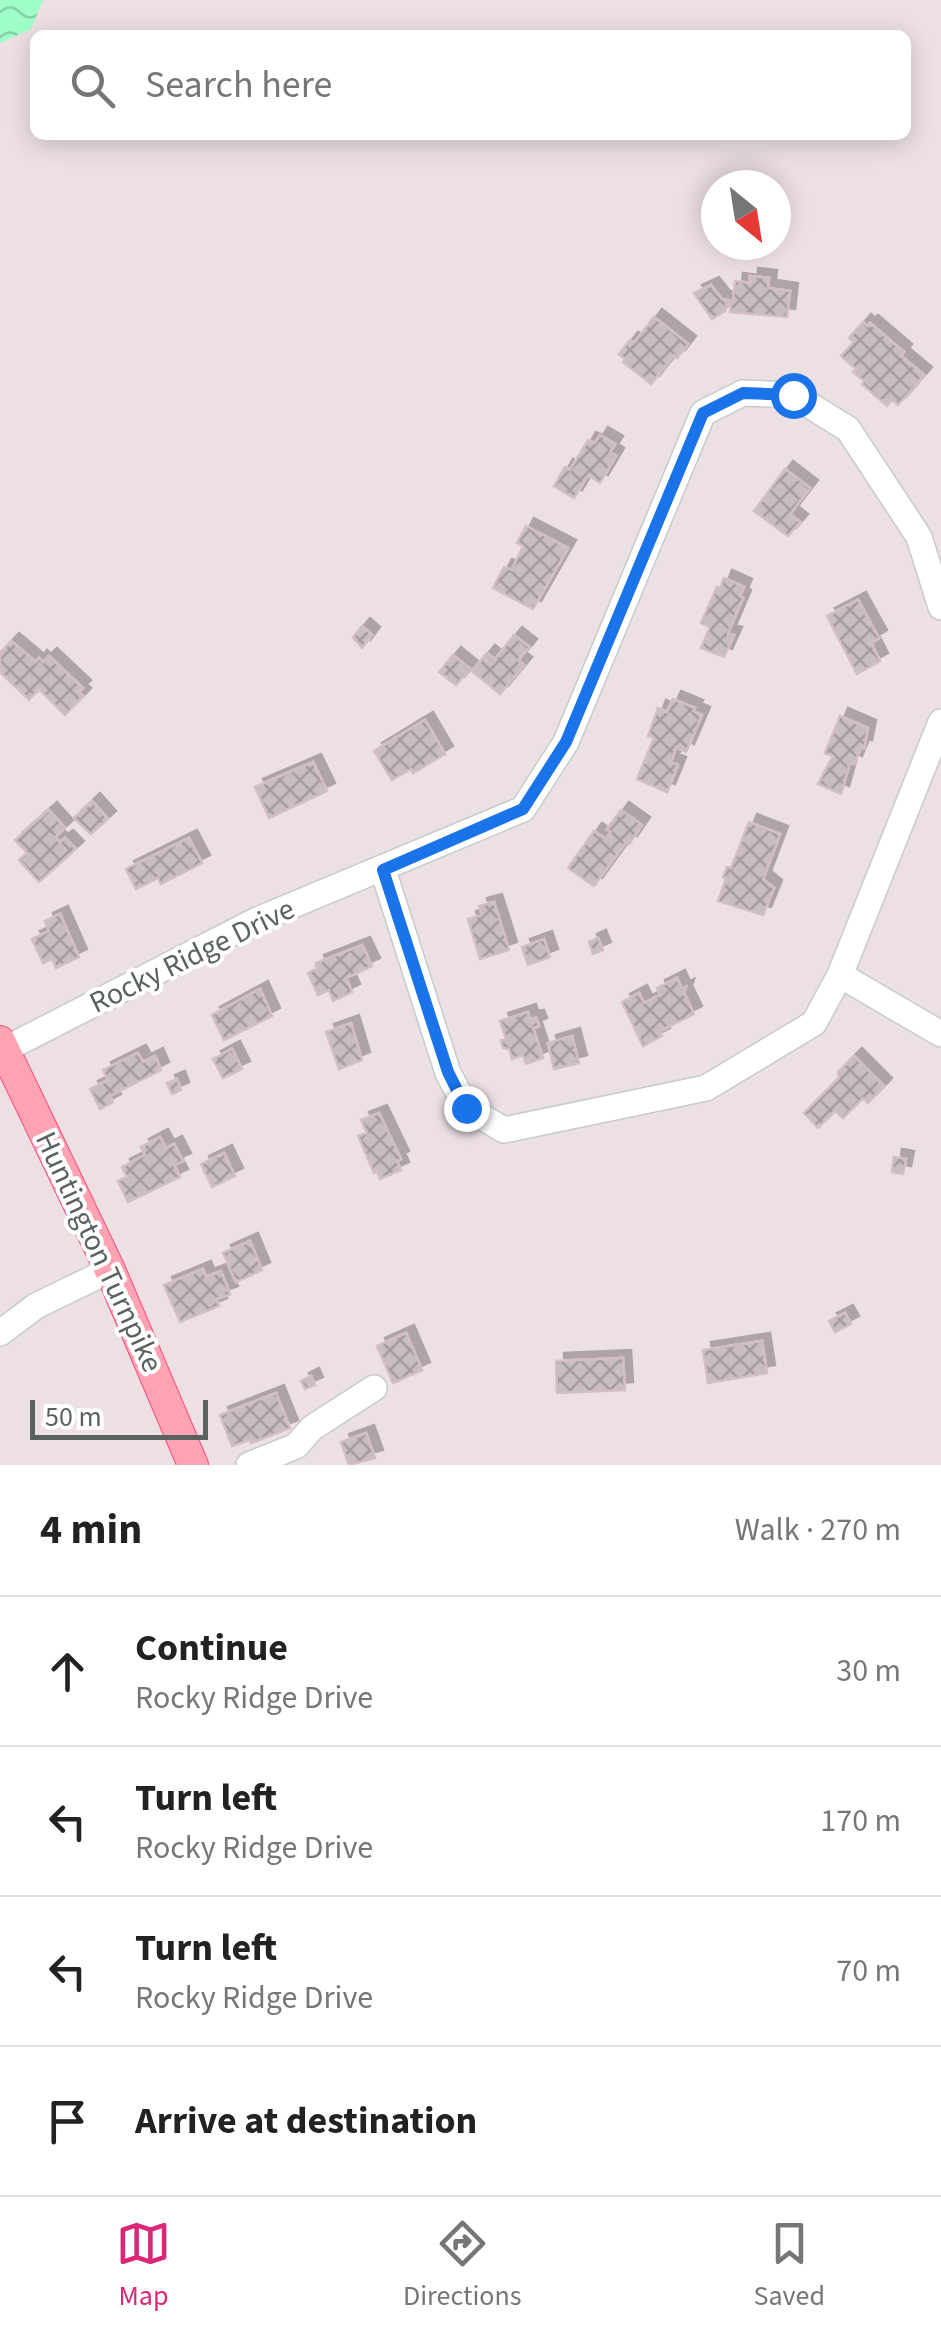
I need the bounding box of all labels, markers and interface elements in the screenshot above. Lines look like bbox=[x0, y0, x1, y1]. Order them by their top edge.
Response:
search box bbox=[30, 30, 911, 140]
icon: search bbox=[65, 58, 120, 113]
text: Search here bbox=[145, 58, 332, 112]
north arrow bbox=[701, 170, 791, 260]
route start bbox=[771, 373, 817, 419]
street label: Rocky Ridge Drive bbox=[82, 888, 302, 1024]
route end bbox=[444, 1086, 490, 1132]
street label: Huntington Turnpike bbox=[24, 1125, 174, 1379]
scale bar bbox=[30, 1395, 208, 1440]
text: 50 m bbox=[45, 1397, 102, 1437]
text: 4 min bbox=[40, 1500, 142, 1560]
text: Walk · 270 m bbox=[735, 1507, 901, 1553]
text: Continue bbox=[135, 1621, 288, 1675]
icon: ahead bbox=[40, 1644, 95, 1699]
text: 30 m bbox=[836, 1648, 901, 1694]
text: Rocky Ridge Drive bbox=[135, 1675, 373, 1721]
text: Turn left bbox=[135, 1771, 277, 1825]
icon: left bbox=[40, 1794, 95, 1849]
text: 170 m bbox=[820, 1798, 901, 1844]
text: Rocky Ridge Drive bbox=[135, 1825, 373, 1871]
text: Turn left bbox=[135, 1921, 277, 1975]
icon: left bbox=[40, 1944, 95, 1999]
text: 70 m bbox=[836, 1948, 901, 1994]
text: Rocky Ridge Drive bbox=[135, 1975, 373, 2021]
icon: arrive bbox=[40, 2094, 95, 2149]
text: Arrive at destination bbox=[135, 2094, 477, 2148]
tab: Map bbox=[116, 2216, 171, 2316]
tab: Directions bbox=[403, 2216, 522, 2316]
tab: Saved bbox=[754, 2216, 825, 2316]

